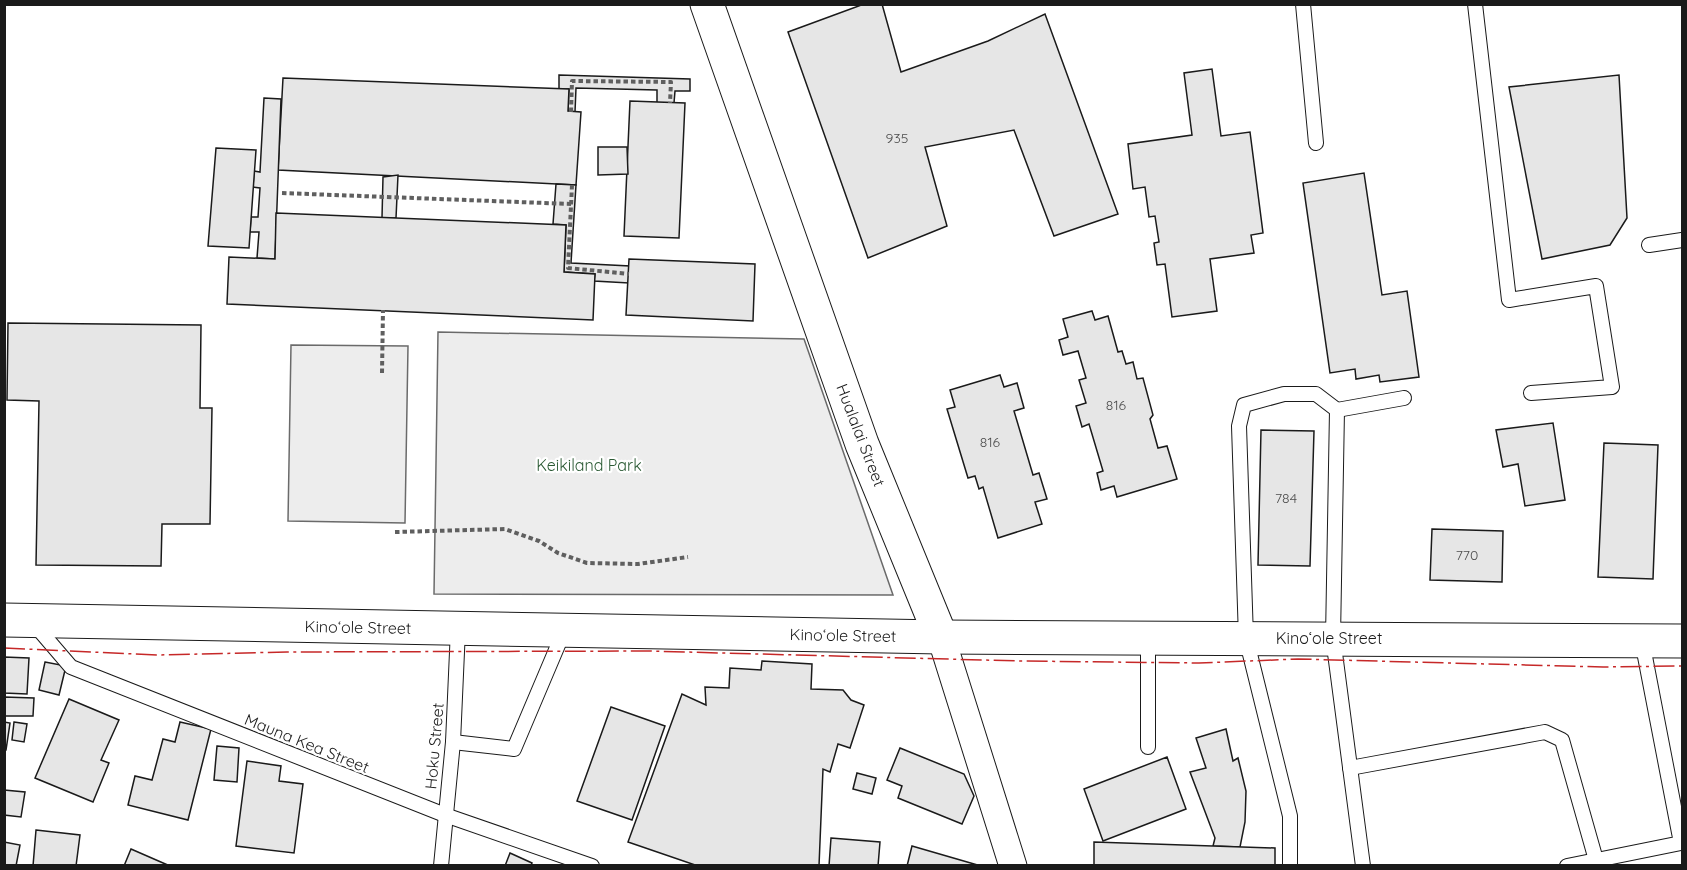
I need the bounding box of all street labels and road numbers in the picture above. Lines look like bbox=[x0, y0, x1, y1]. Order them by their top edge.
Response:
street label: Hualalai Street bbox=[832, 381, 890, 489]
street label: Kinoʻole Street bbox=[305, 616, 411, 638]
street label: Kinoʻole Street bbox=[790, 624, 896, 646]
street label: Kinoʻole Street bbox=[1276, 628, 1382, 648]
street label: Hoku Street bbox=[420, 702, 448, 790]
street label: Mauna Kea Street bbox=[242, 709, 372, 777]

